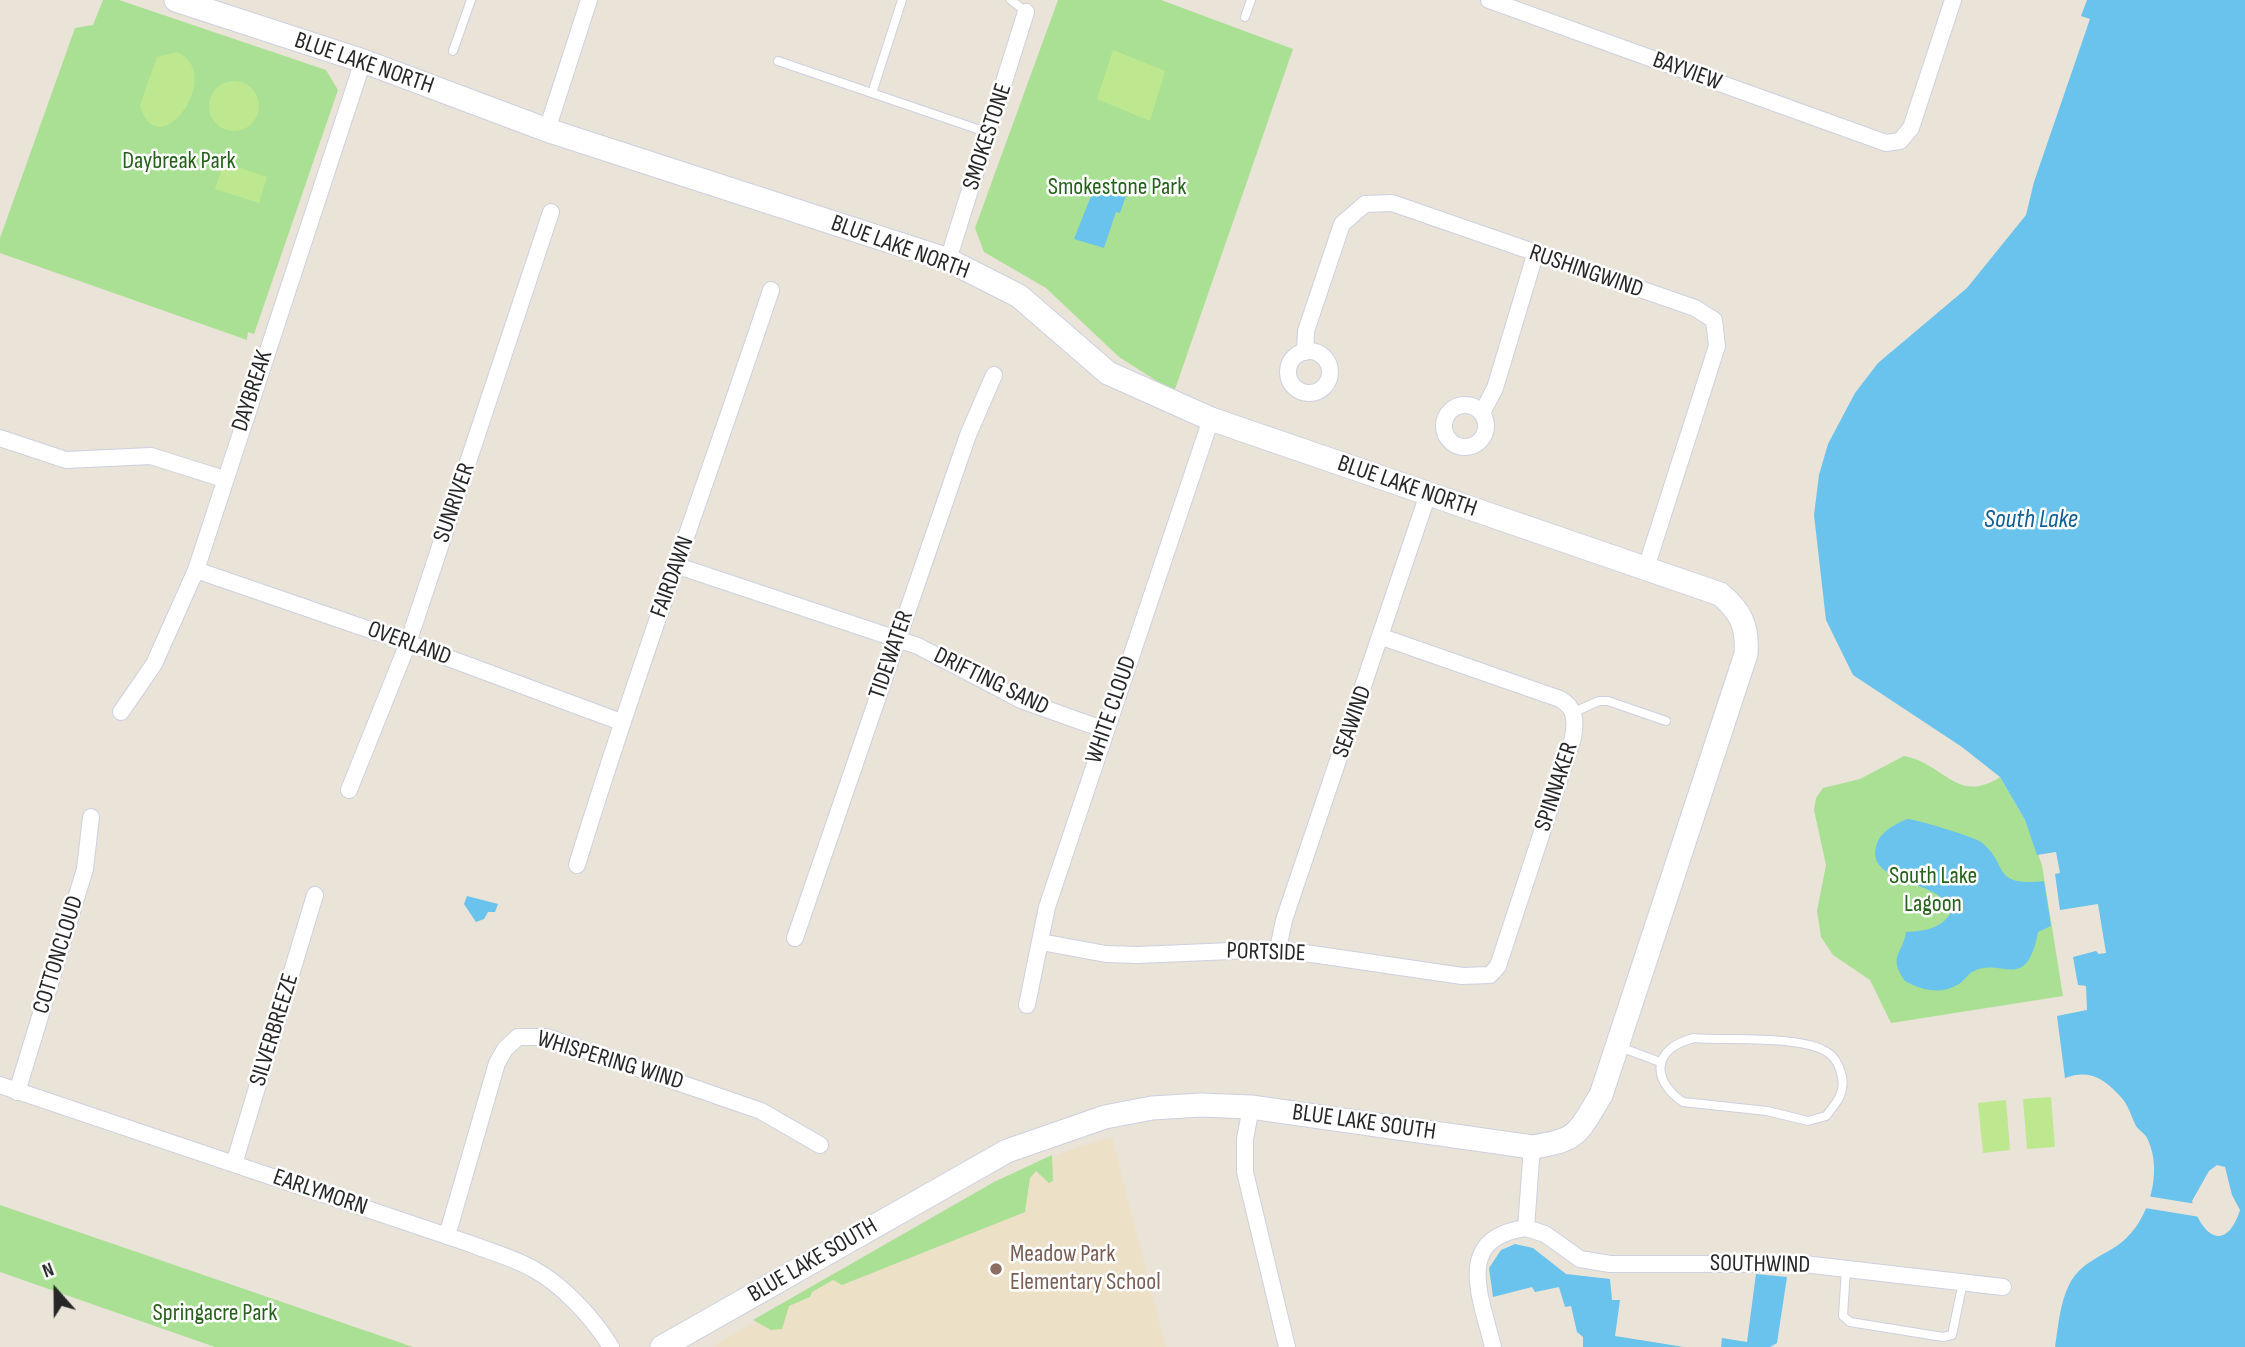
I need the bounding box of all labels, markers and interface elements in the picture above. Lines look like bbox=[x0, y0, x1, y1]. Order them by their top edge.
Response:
street label: BLUE LAKE NORTH bbox=[291, 27, 437, 101]
street label: BAYVIEW bbox=[1649, 46, 1725, 98]
street label: SMOKESTONE bbox=[957, 80, 1019, 194]
park label: Daybreak Park bbox=[122, 148, 236, 176]
park label: Smokestone Park bbox=[1048, 174, 1186, 202]
street label: BLUE LAKE NORTH bbox=[827, 210, 973, 286]
street label: RUSHINGWIND bbox=[1525, 239, 1647, 305]
street label: DAYBREAK bbox=[226, 347, 280, 435]
street label: BLUE LAKE NORTH bbox=[1334, 450, 1480, 524]
street label: SUNRIVER bbox=[428, 459, 482, 547]
water label: South Lake bbox=[1984, 504, 2078, 536]
street label: FAIRDAWN bbox=[645, 532, 701, 622]
street label: TIDEWATER bbox=[864, 607, 920, 703]
street label: OVERLAND bbox=[363, 616, 455, 672]
street label: DRIFTING SAND bbox=[929, 642, 1053, 722]
street label: WHITE CLOUD bbox=[1080, 652, 1144, 768]
street label: SEAWIND bbox=[1327, 682, 1379, 762]
street label: SPINNAKER bbox=[1529, 739, 1585, 835]
park label: South Lake Lagoon bbox=[1889, 863, 1977, 919]
street label: COTTONCLOUD bbox=[27, 893, 91, 1017]
street label: PORTSIDE bbox=[1226, 937, 1306, 969]
street label: SILVERBREEZE bbox=[244, 970, 306, 1090]
street label: WHISPERING WIND bbox=[533, 1025, 687, 1097]
street label: BLUE LAKE SOUTH bbox=[1290, 1099, 1438, 1147]
street label: EARLYMORN bbox=[269, 1163, 371, 1223]
street label: BLUE LAKE SOUTH bbox=[743, 1212, 883, 1310]
place label: Meadow Park Elementary School bbox=[1010, 1241, 1161, 1297]
street label: SOUTHWIND bbox=[1710, 1250, 1810, 1280]
north arrow bbox=[21, 1256, 91, 1326]
text: N bbox=[39, 1258, 57, 1283]
marker: Meadow Park Elementary School bbox=[988, 1261, 1004, 1277]
park label: Springacre Park bbox=[153, 1300, 277, 1328]

